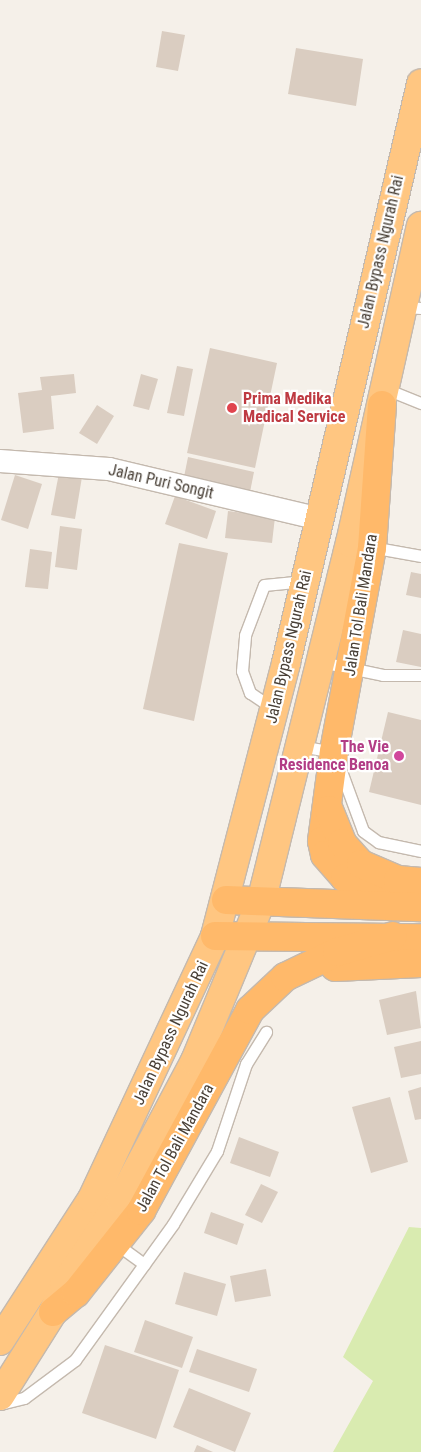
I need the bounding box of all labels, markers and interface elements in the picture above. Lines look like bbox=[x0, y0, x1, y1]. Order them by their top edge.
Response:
street label: Jalan Bypass Ngurah Rai bbox=[354, 174, 408, 330]
place label: Prima Medika Medical Service bbox=[243, 389, 345, 427]
marker: Prima Medika Medical Service bbox=[225, 401, 239, 415]
street label: Jalan Puri Songit bbox=[107, 461, 215, 503]
street label: Jalan Tol Bali Mandara bbox=[340, 532, 382, 678]
street label: Jalan Bypass Ngurah Rai bbox=[262, 569, 316, 725]
place label: The Vie Residence Benoa bbox=[279, 737, 389, 775]
marker: The Vie Residence Benoa bbox=[393, 750, 405, 762]
street label: Jalan Bypass Ngurah Rai bbox=[129, 958, 213, 1108]
street label: Jalan Tol Bali Mandara bbox=[132, 1080, 218, 1216]

